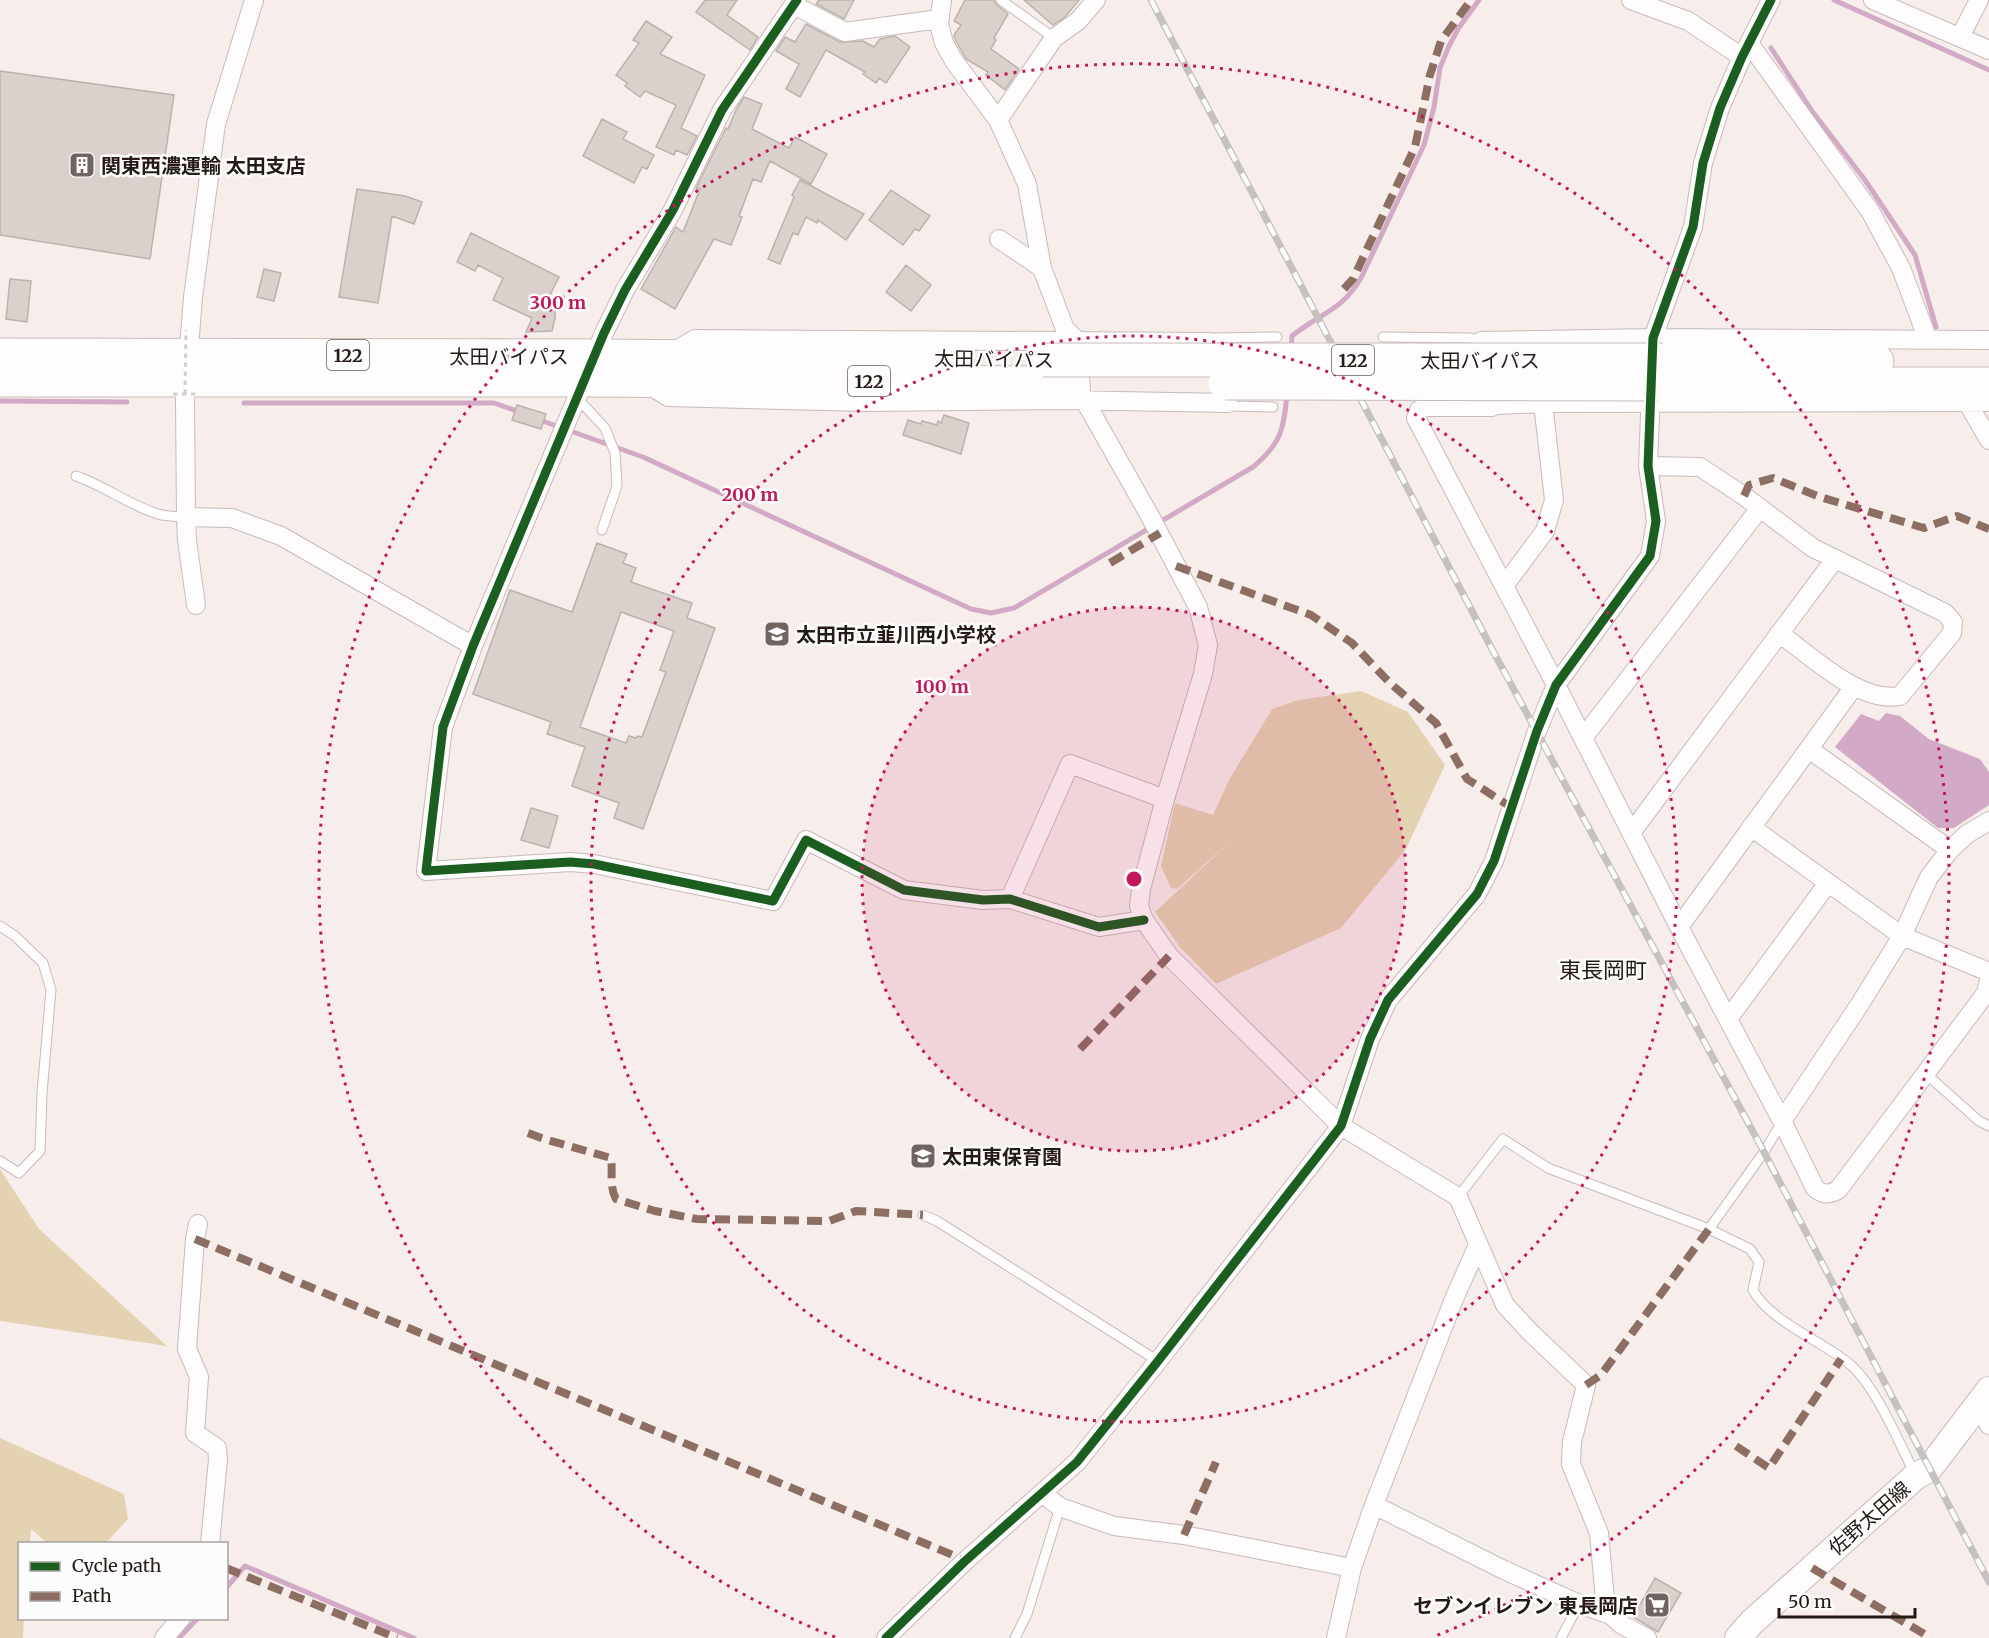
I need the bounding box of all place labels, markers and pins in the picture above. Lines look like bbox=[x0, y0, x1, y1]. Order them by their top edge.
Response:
building icon: 関東西濃運輸 太田支店 bbox=[67, 150, 97, 180]
place label: 関東西濃運輸 太田支店 bbox=[101, 153, 306, 178]
school or university icon: 太田市立韮川西小学校 bbox=[762, 619, 792, 649]
place label: 太田市立韮川西小学校 bbox=[796, 622, 996, 647]
centre of rings bbox=[1124, 869, 1144, 889]
school or university icon: 太田東保育園 bbox=[908, 1141, 938, 1171]
place label: 太田東保育園 bbox=[942, 1144, 1062, 1169]
supermarket icon: セブンイレブン 東長岡店 bbox=[1642, 1590, 1672, 1620]
place label: セブンイレブン 東長岡店 bbox=[1413, 1593, 1638, 1618]

